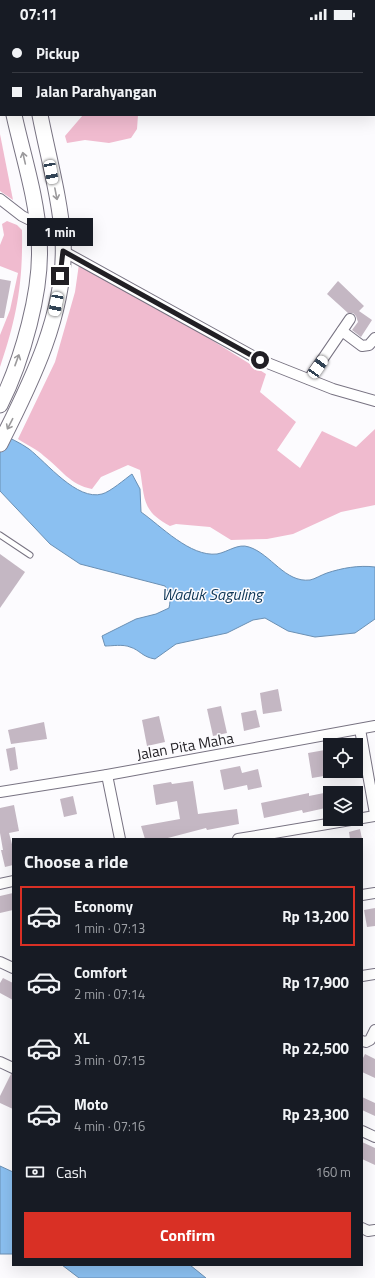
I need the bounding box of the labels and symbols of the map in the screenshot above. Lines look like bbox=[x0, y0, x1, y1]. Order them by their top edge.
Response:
one-way arrow bbox=[19, 152, 27, 165]
car bbox=[43, 159, 59, 185]
one-way arrow bbox=[52, 188, 60, 201]
callout: 1 min bbox=[27, 218, 93, 246]
route end bbox=[51, 267, 69, 285]
car bbox=[48, 291, 64, 317]
route start bbox=[251, 351, 269, 369]
one-way arrow bbox=[14, 354, 21, 367]
car bbox=[306, 354, 330, 380]
one-way arrow bbox=[6, 418, 13, 430]
water label: Waduk Saguling bbox=[161, 582, 265, 606]
street label: Jalan Pita Maha bbox=[135, 726, 236, 766]

